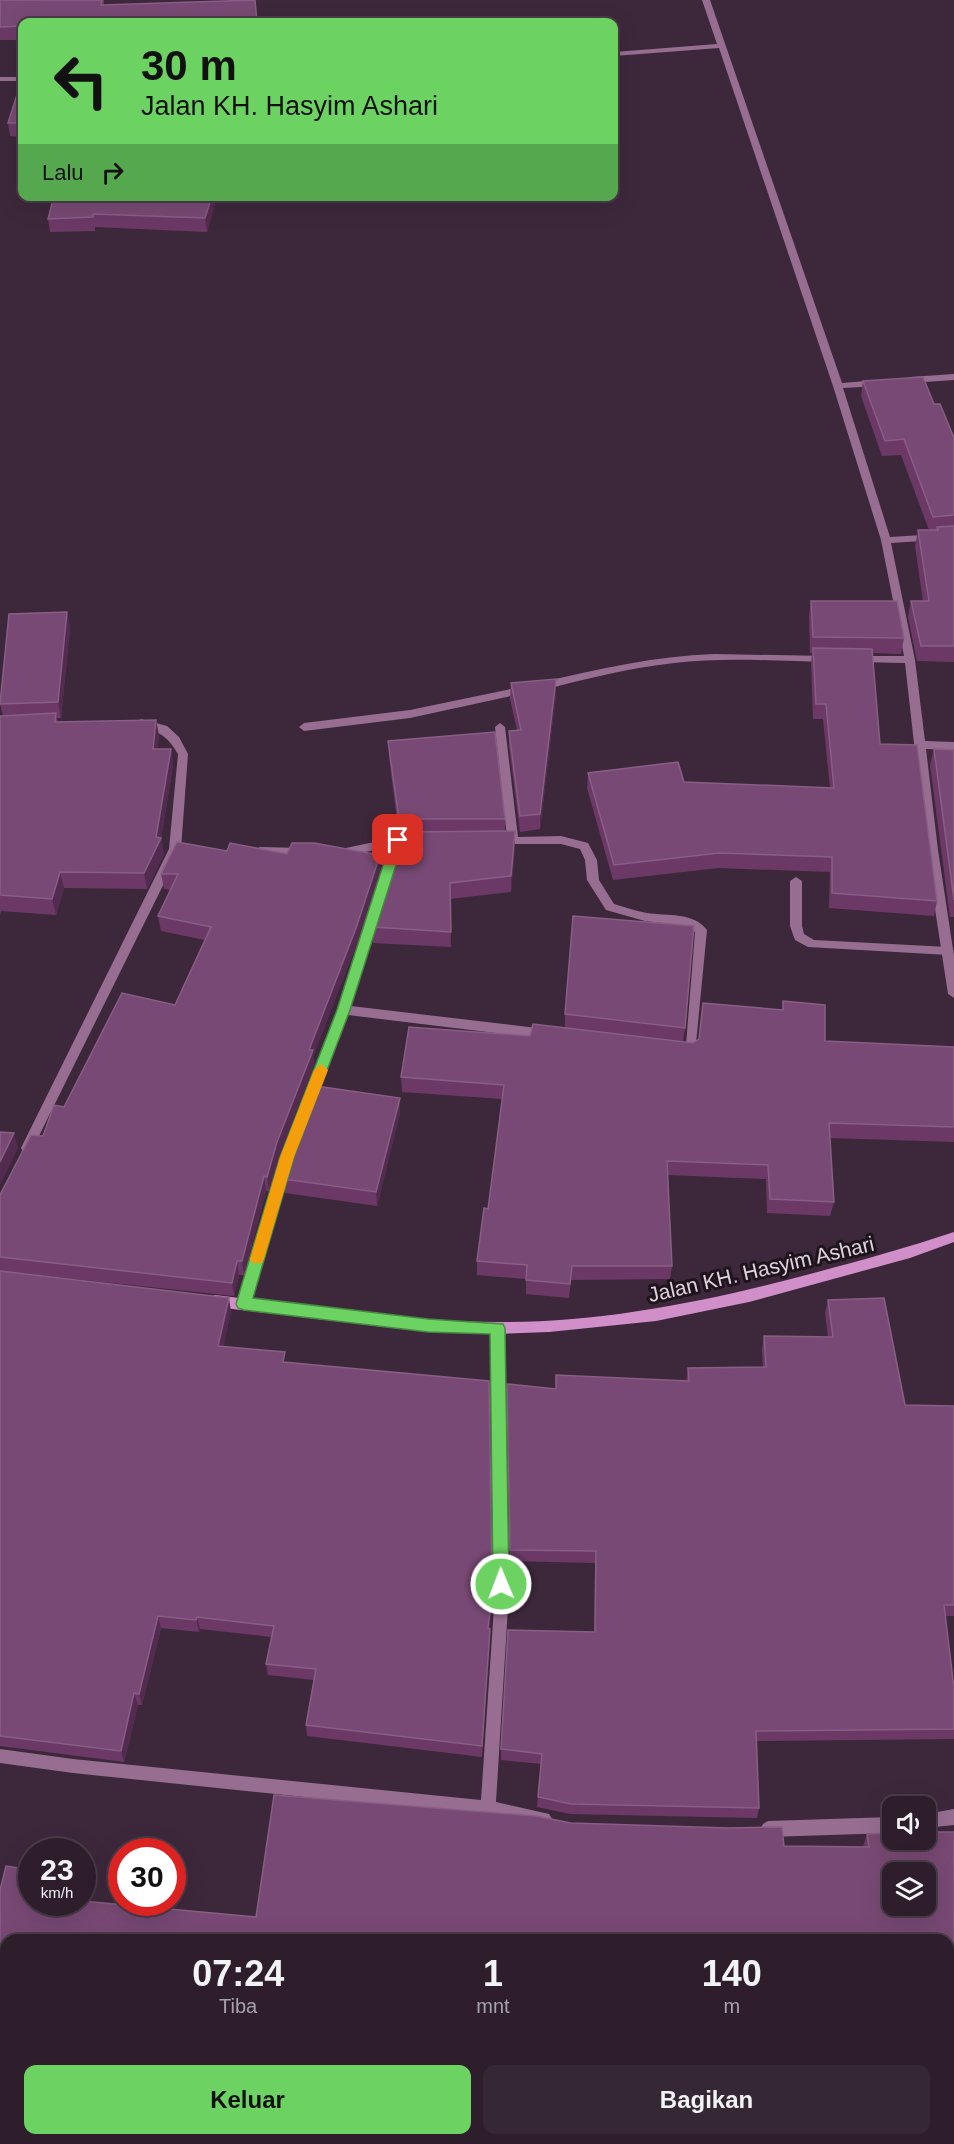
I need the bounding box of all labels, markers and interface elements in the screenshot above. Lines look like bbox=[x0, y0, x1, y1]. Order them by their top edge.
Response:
icon: left bbox=[42, 42, 120, 120]
text: 30 m bbox=[141, 42, 237, 89]
text: Jalan KH. Hasyim Ashari bbox=[141, 91, 438, 121]
icon: right bbox=[96, 156, 129, 189]
text: Lalu bbox=[42, 160, 84, 185]
pin bbox=[372, 814, 423, 865]
icon: arrive bbox=[381, 823, 414, 856]
street label: Jalan KH. Hasyim Ashari bbox=[646, 1232, 876, 1306]
position arrow bbox=[469, 1552, 533, 1616]
map controls bbox=[882, 1796, 936, 1916]
button: sound bbox=[882, 1796, 936, 1850]
speed limit sign: 30 bbox=[108, 1838, 186, 1916]
text: 23 bbox=[40, 1853, 74, 1886]
button: layers bbox=[882, 1862, 936, 1916]
text: km/h bbox=[41, 1884, 73, 1901]
text: 07:24 bbox=[192, 1953, 284, 1994]
text: 1 bbox=[483, 1953, 503, 1994]
text: 140 bbox=[702, 1953, 762, 1994]
text: Tiba bbox=[219, 1995, 257, 2017]
text: mnt bbox=[476, 1995, 510, 2017]
text: m bbox=[724, 1995, 740, 2017]
button: Keluar bbox=[24, 2065, 471, 2134]
button: Bagikan bbox=[483, 2065, 930, 2134]

